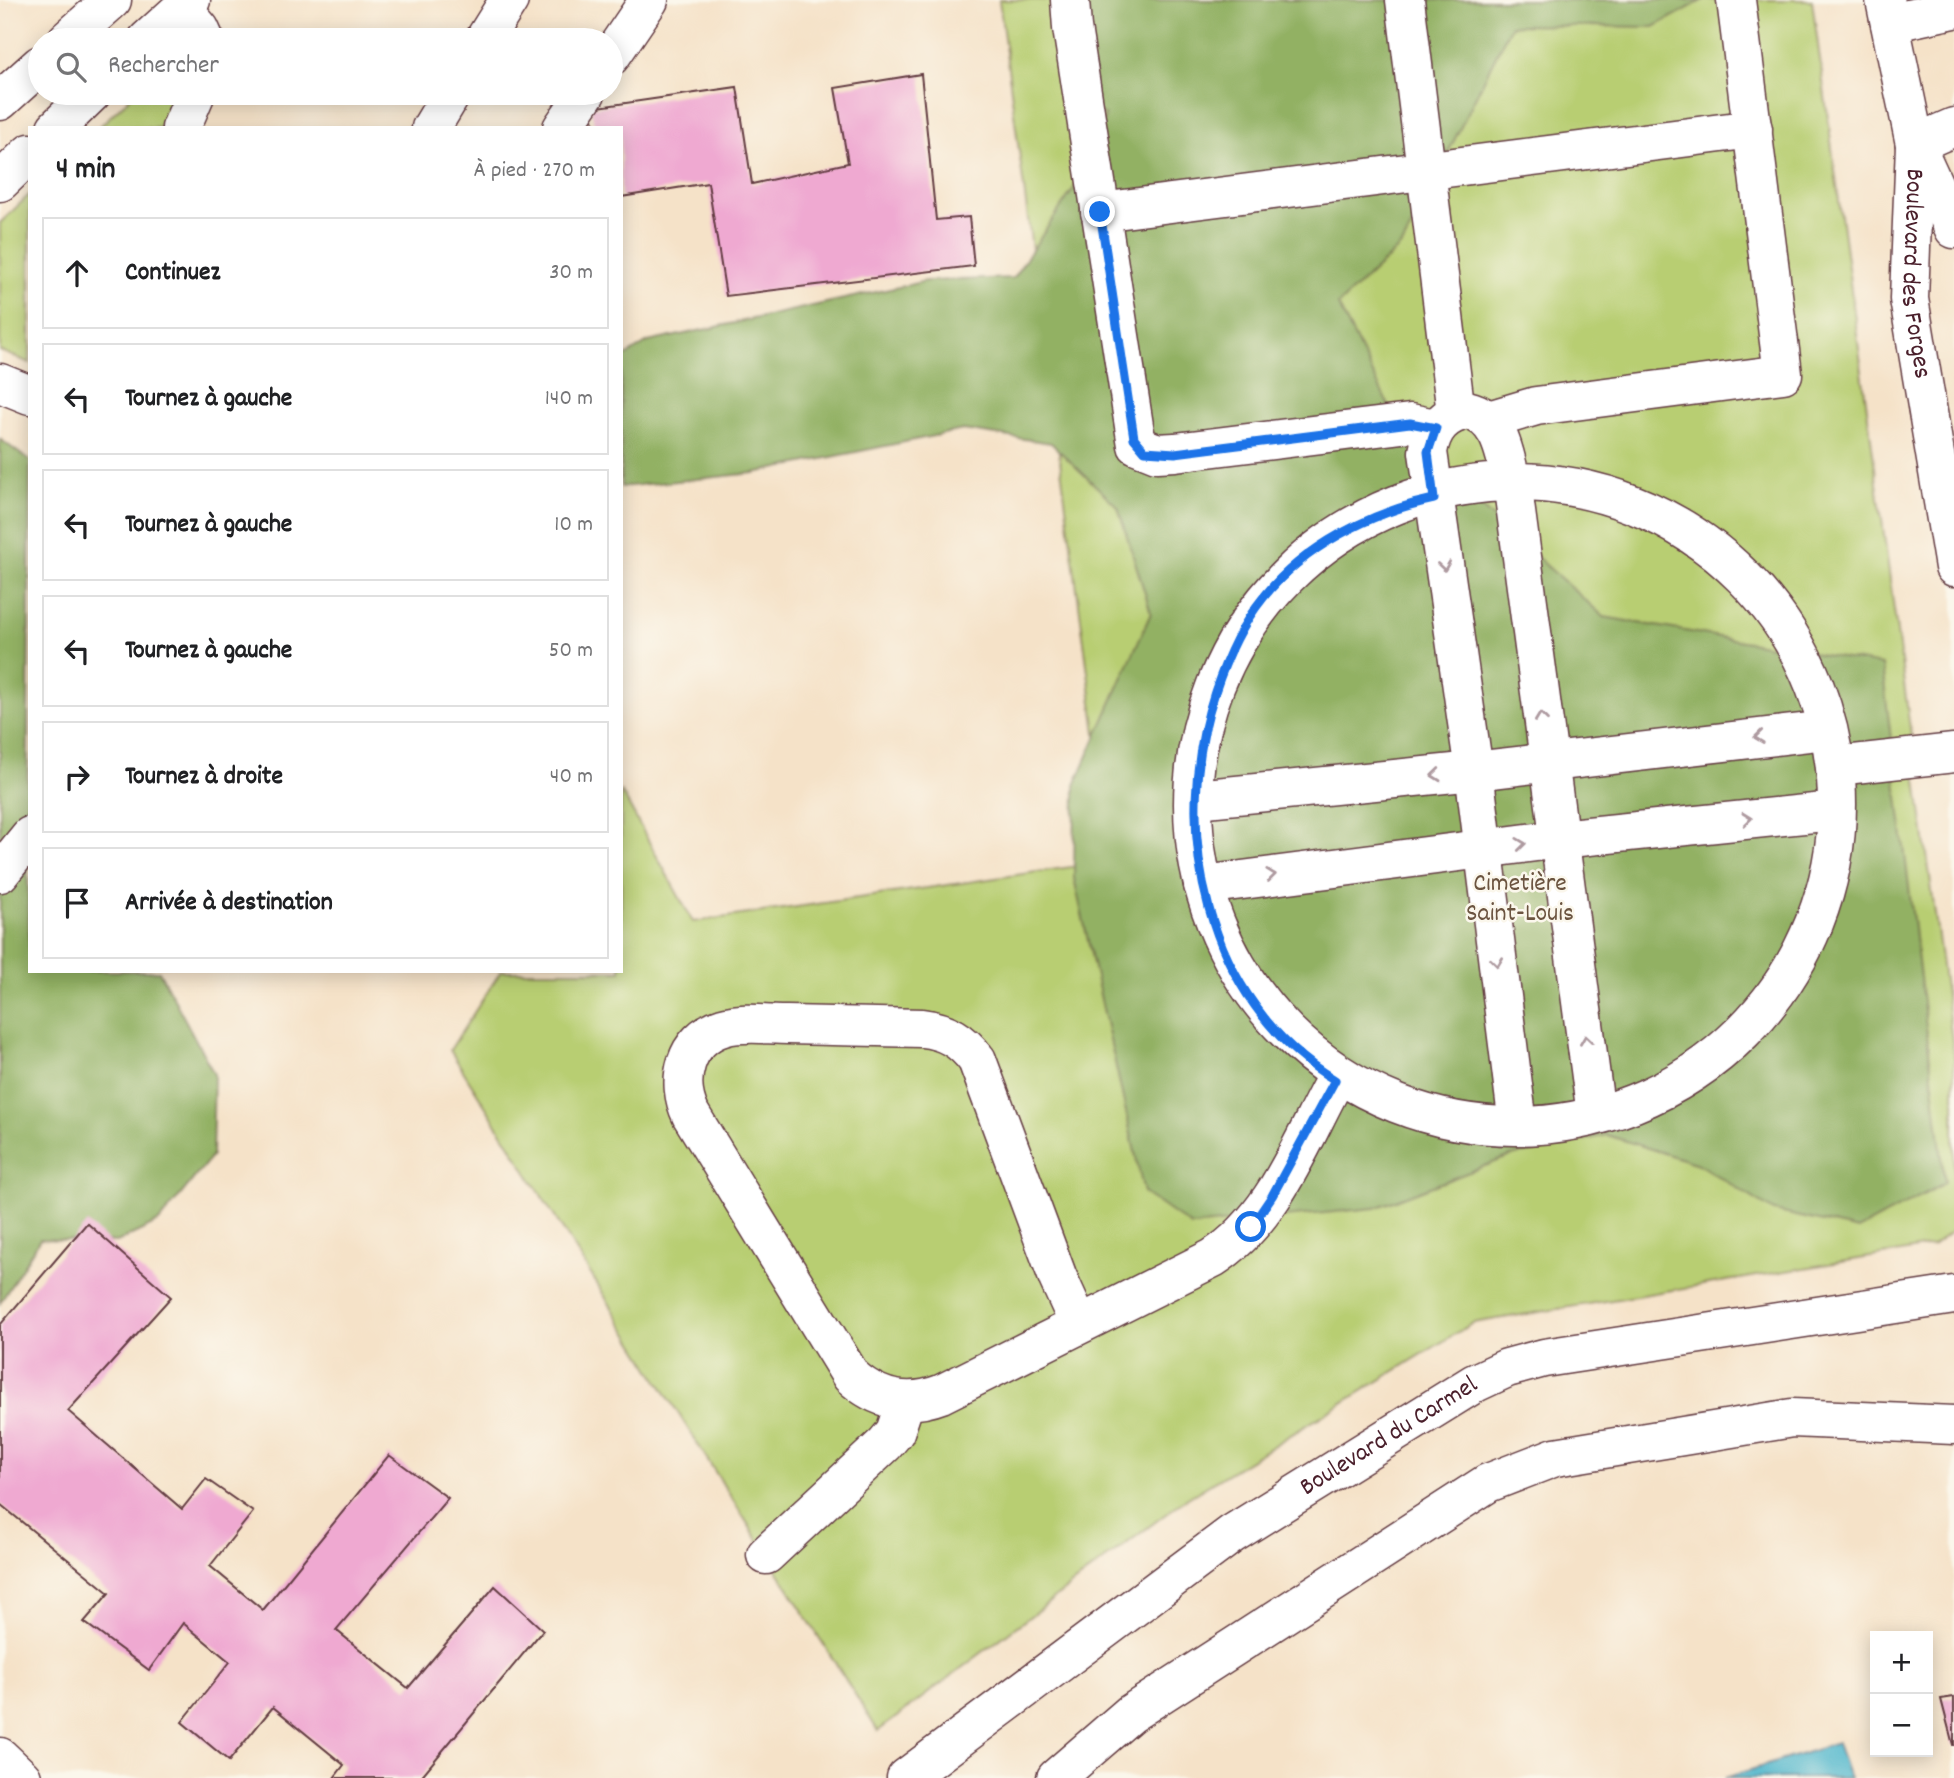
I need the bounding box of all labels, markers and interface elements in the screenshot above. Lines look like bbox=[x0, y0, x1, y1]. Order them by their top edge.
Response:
search box bbox=[28, 28, 623, 105]
icon: search bbox=[52, 48, 90, 86]
text: Rechercher bbox=[108, 48, 219, 85]
text: 4 min bbox=[56, 150, 115, 193]
text: À pied · 270 m bbox=[474, 155, 595, 188]
street label: Boulevard des Forges bbox=[1890, 168, 1941, 381]
route end bbox=[1084, 196, 1115, 227]
icon: ahead bbox=[58, 254, 96, 292]
text: Continuez bbox=[125, 255, 220, 292]
text: 30 m bbox=[549, 257, 593, 290]
icon: left bbox=[58, 380, 96, 418]
text: Tournez à gauche bbox=[125, 381, 292, 418]
text: 140 m bbox=[545, 383, 593, 416]
icon: left bbox=[58, 506, 96, 544]
text: Tournez à gauche bbox=[125, 507, 292, 544]
text: 10 m bbox=[554, 509, 593, 542]
one-way arrow bbox=[1436, 560, 1451, 572]
icon: left bbox=[58, 632, 96, 670]
text: Tournez à gauche bbox=[125, 633, 292, 670]
text: 50 m bbox=[549, 635, 593, 668]
one-way arrow bbox=[1534, 711, 1549, 723]
one-way arrow bbox=[1753, 730, 1765, 745]
icon: right bbox=[58, 758, 96, 796]
text: Tournez à droite bbox=[125, 759, 283, 796]
text: 40 m bbox=[550, 761, 593, 794]
one-way arrow bbox=[1430, 767, 1441, 782]
one-way arrow bbox=[1741, 811, 1753, 826]
one-way arrow bbox=[1515, 836, 1527, 851]
park label: Cimetière Saint-Louis bbox=[1466, 866, 1574, 933]
one-way arrow bbox=[1265, 867, 1277, 882]
icon: arrive bbox=[58, 884, 96, 922]
text: Arrivée à destination bbox=[125, 885, 333, 922]
one-way arrow bbox=[1489, 956, 1504, 968]
one-way arrow bbox=[1578, 1034, 1593, 1045]
route start bbox=[1235, 1211, 1266, 1242]
street label: Boulevard du Carmel bbox=[1293, 1367, 1485, 1506]
map controls bbox=[1870, 1631, 1933, 1757]
button: + bbox=[1870, 1631, 1933, 1694]
button: − bbox=[1870, 1694, 1933, 1757]

